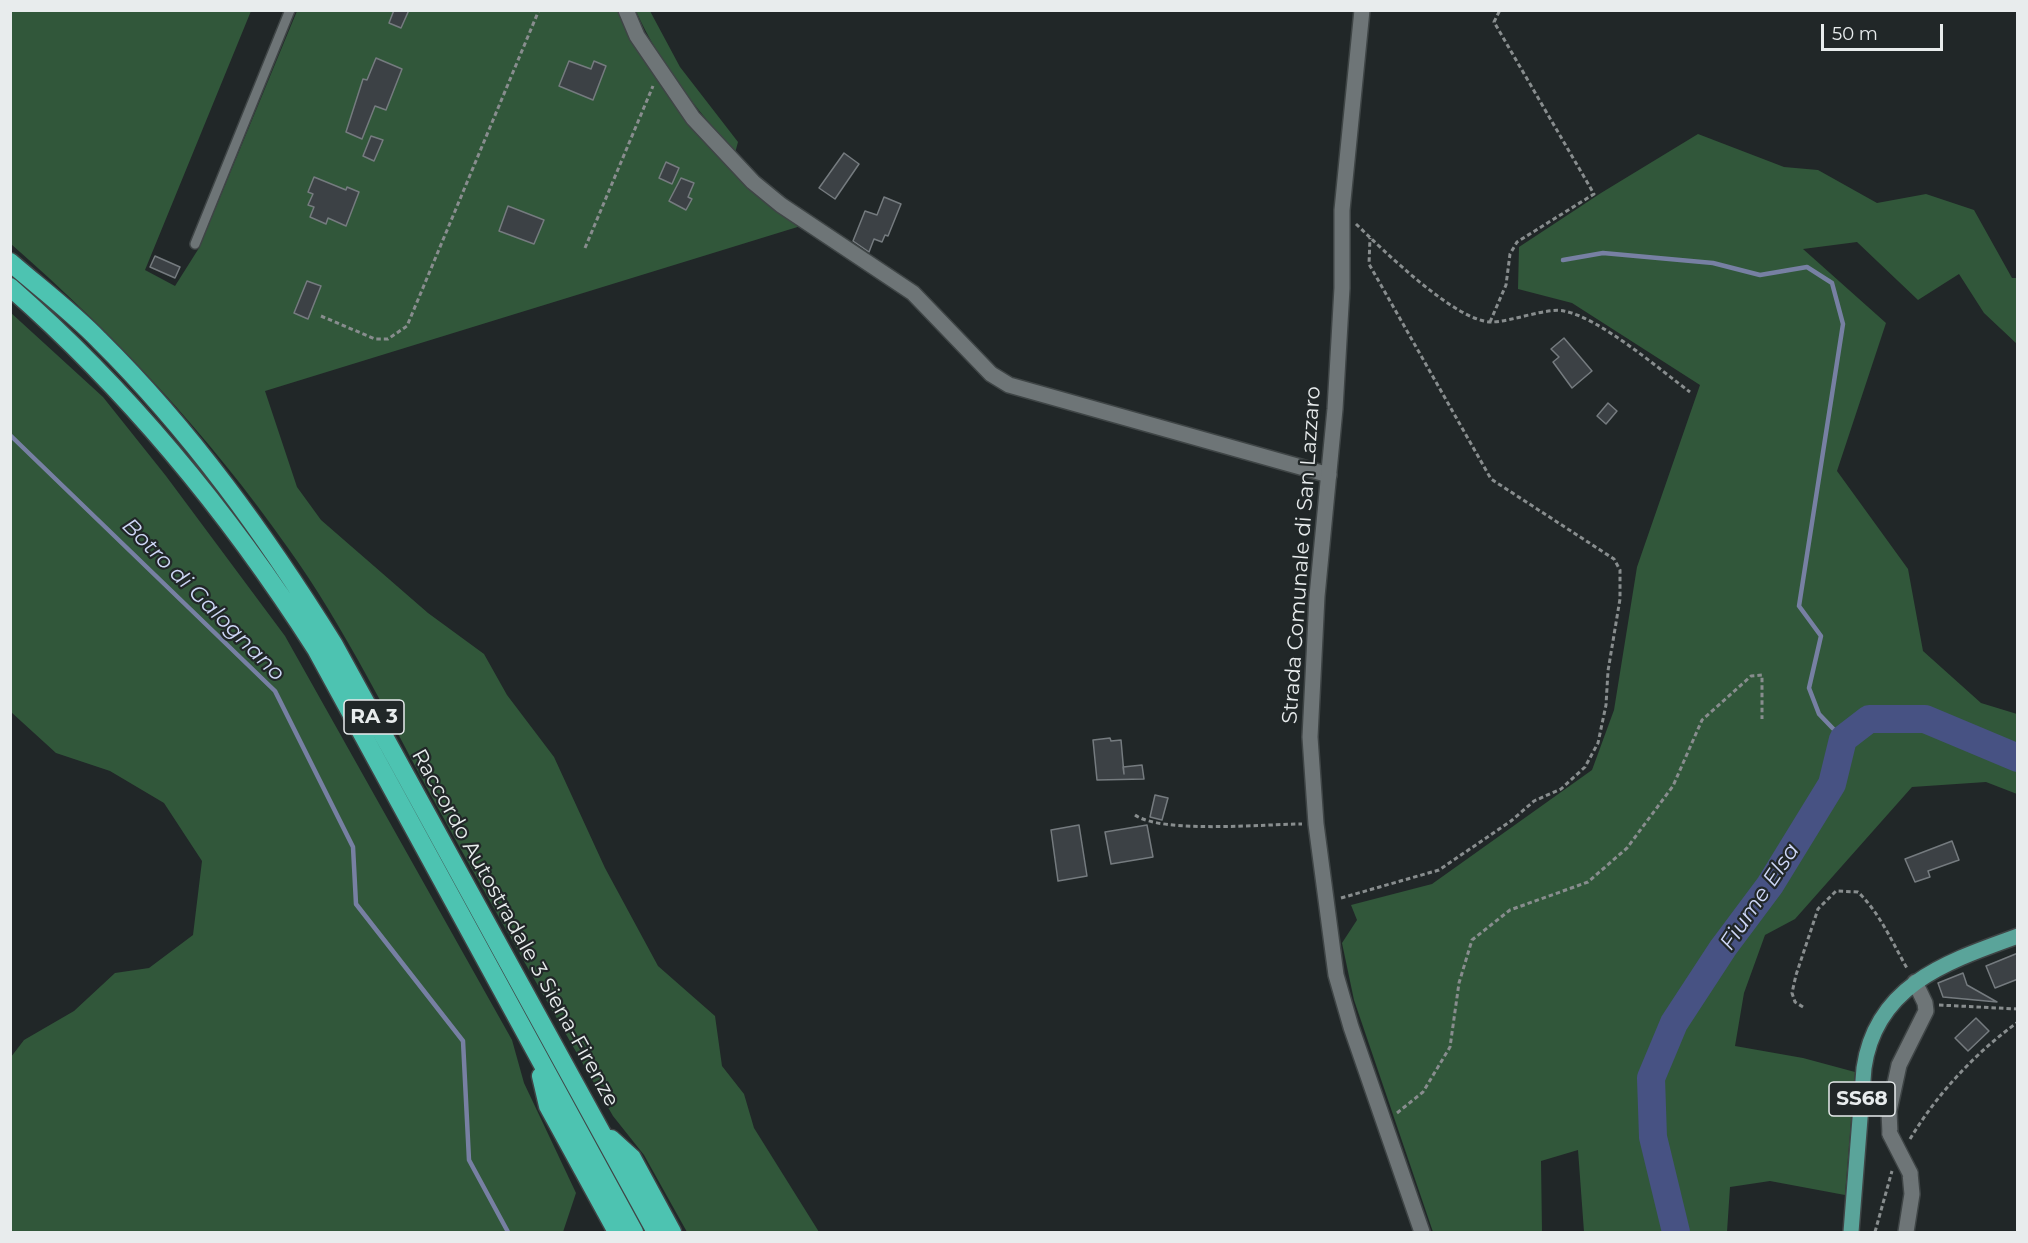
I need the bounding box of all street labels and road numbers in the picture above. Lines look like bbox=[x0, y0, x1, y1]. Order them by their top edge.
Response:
street label: Strada Comunale di San Lazzaro bbox=[1278, 385, 1326, 725]
road number: RA 3 bbox=[344, 700, 404, 734]
street label: Raccordo Autostradale 3 Siena-Firenze bbox=[406, 745, 624, 1111]
road number: SS68 bbox=[1829, 1082, 1895, 1116]

